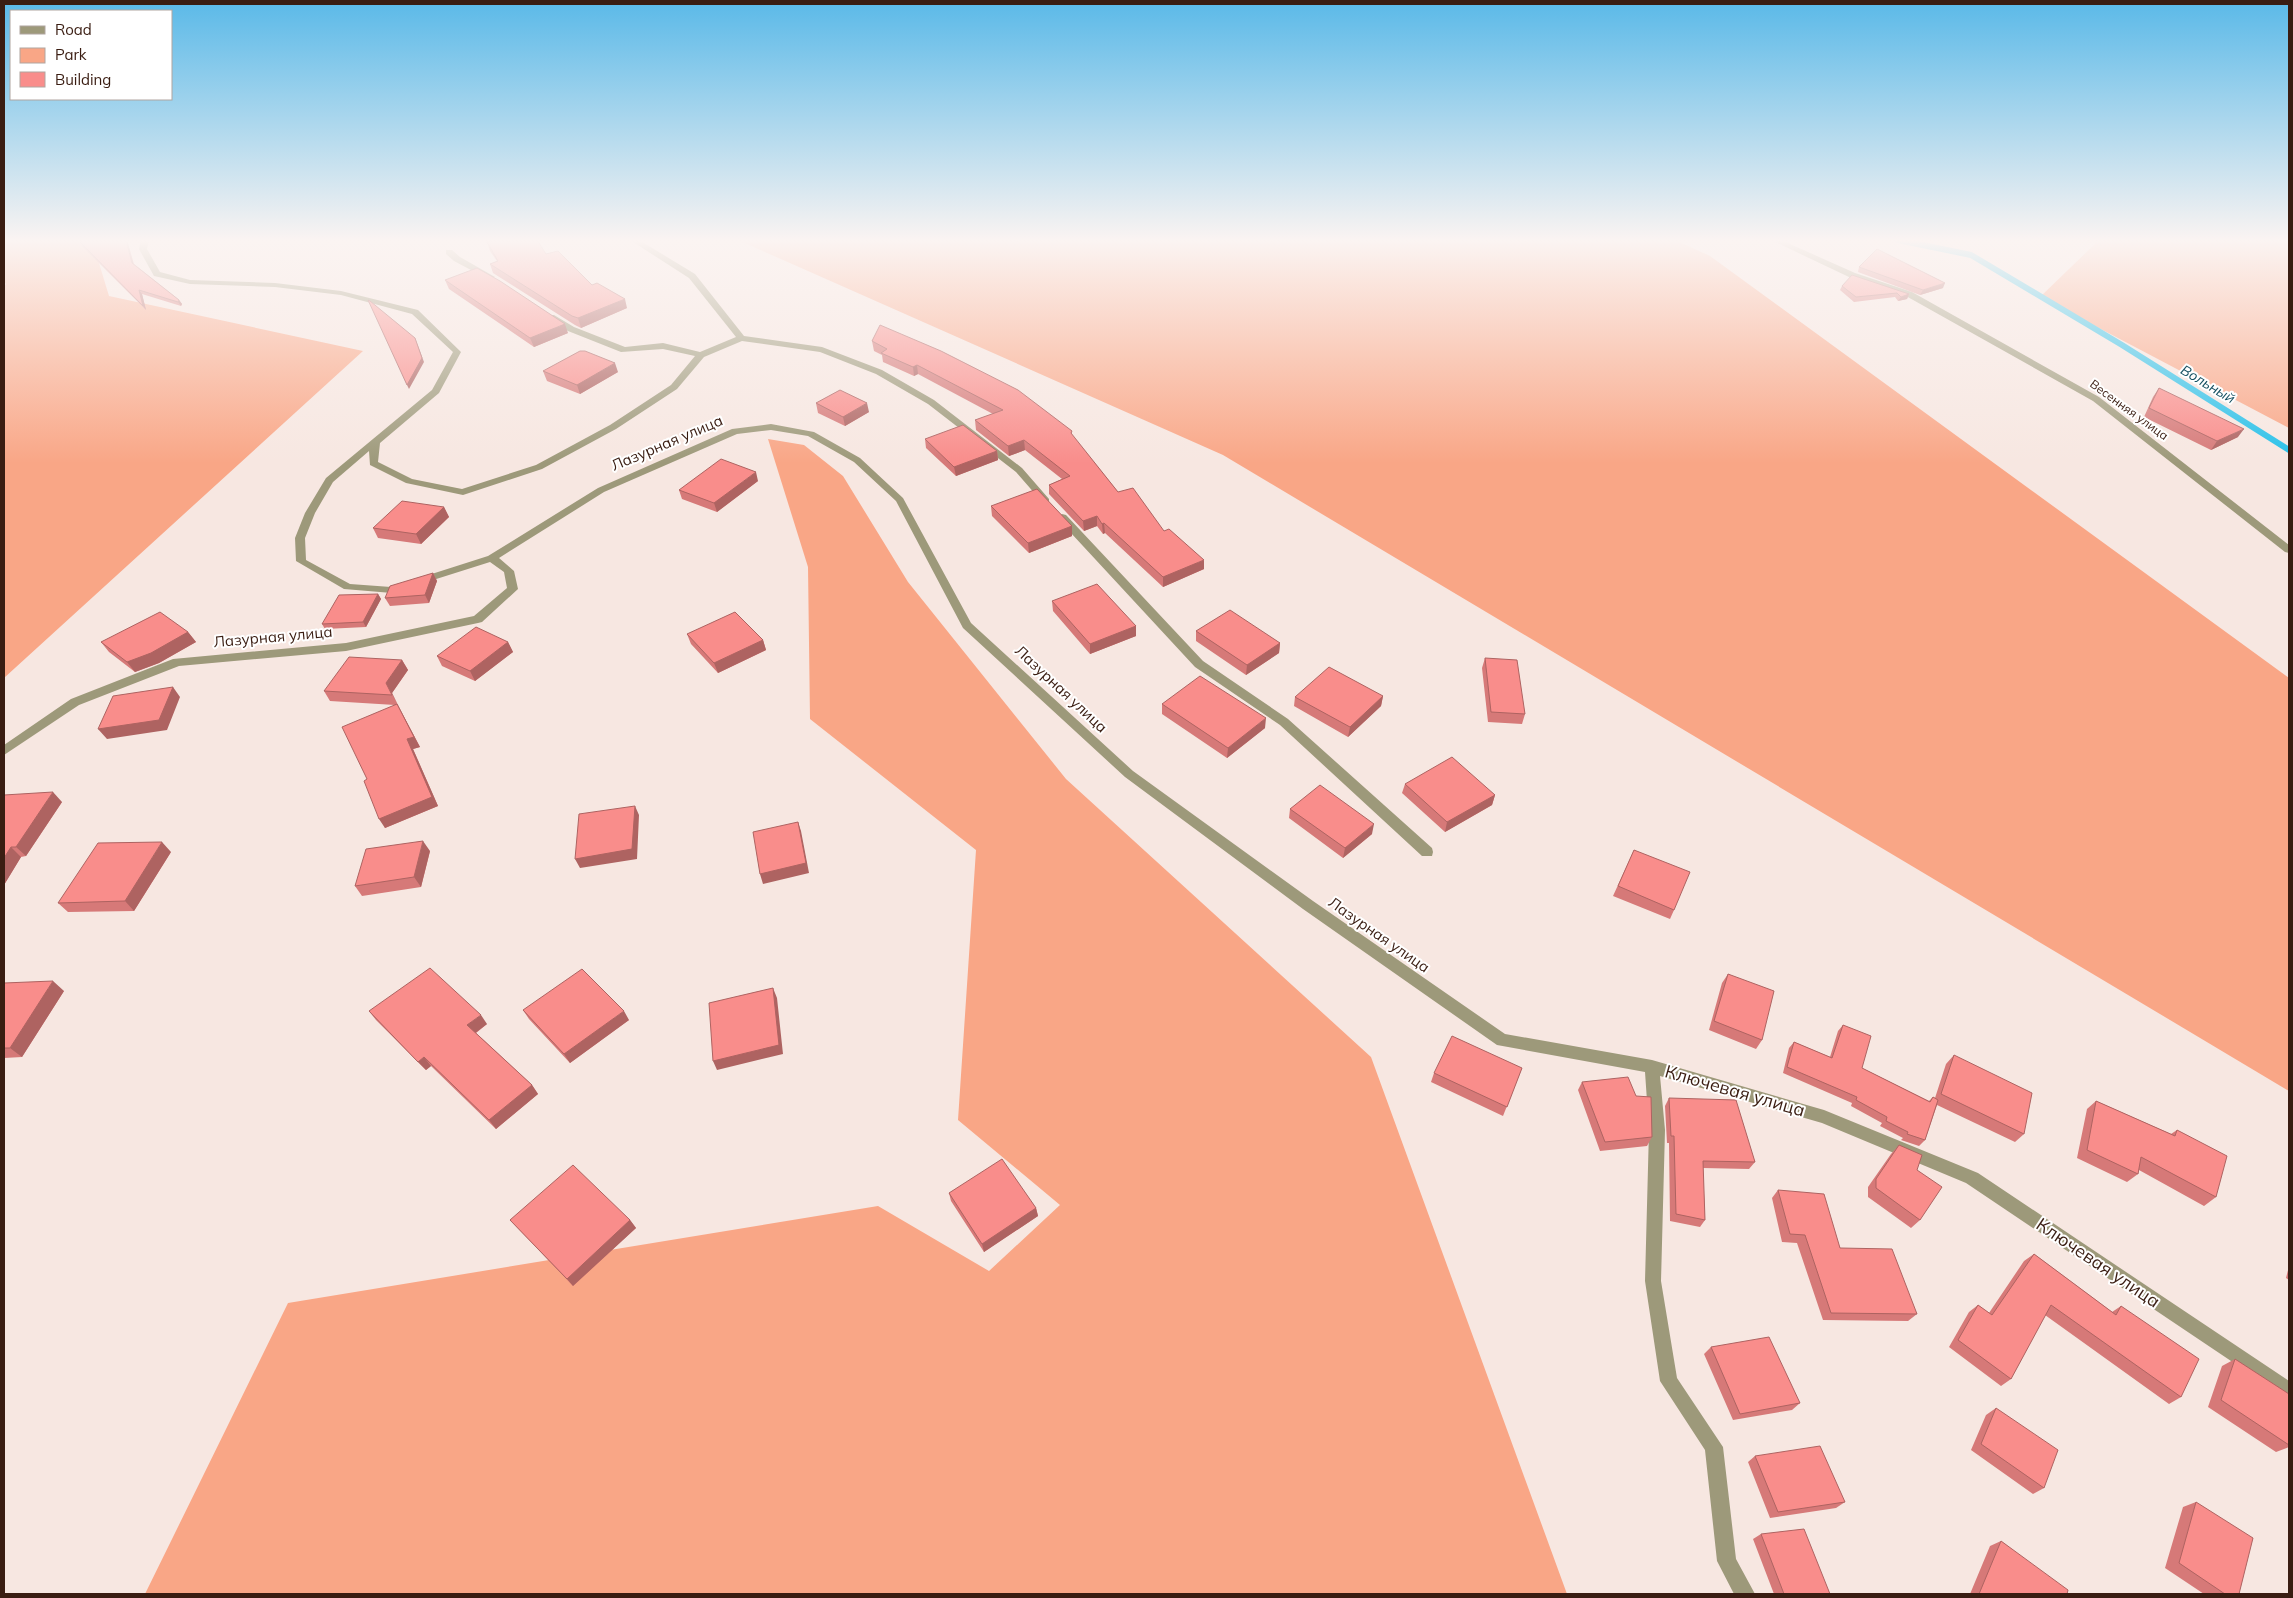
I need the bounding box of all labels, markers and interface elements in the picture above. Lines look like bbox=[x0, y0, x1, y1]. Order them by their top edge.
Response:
legend bbox=[10, 10, 172, 100]
text: Road bbox=[55, 20, 92, 39]
text: Park bbox=[55, 45, 87, 64]
text: Building bbox=[55, 70, 111, 89]
water label: Вольный bbox=[2177, 361, 2239, 407]
street label: Весенняя улица bbox=[2087, 376, 2171, 443]
street label: Лазурная улица bbox=[608, 410, 725, 475]
street label: Лазурная улица bbox=[213, 622, 333, 651]
street label: Лазурная улица bbox=[1011, 641, 1112, 736]
street label: Лазурная улица bbox=[1325, 893, 1434, 977]
street label: Ключевая улица bbox=[1662, 1060, 1808, 1122]
street label: Ключевая улица bbox=[2032, 1213, 2165, 1313]

